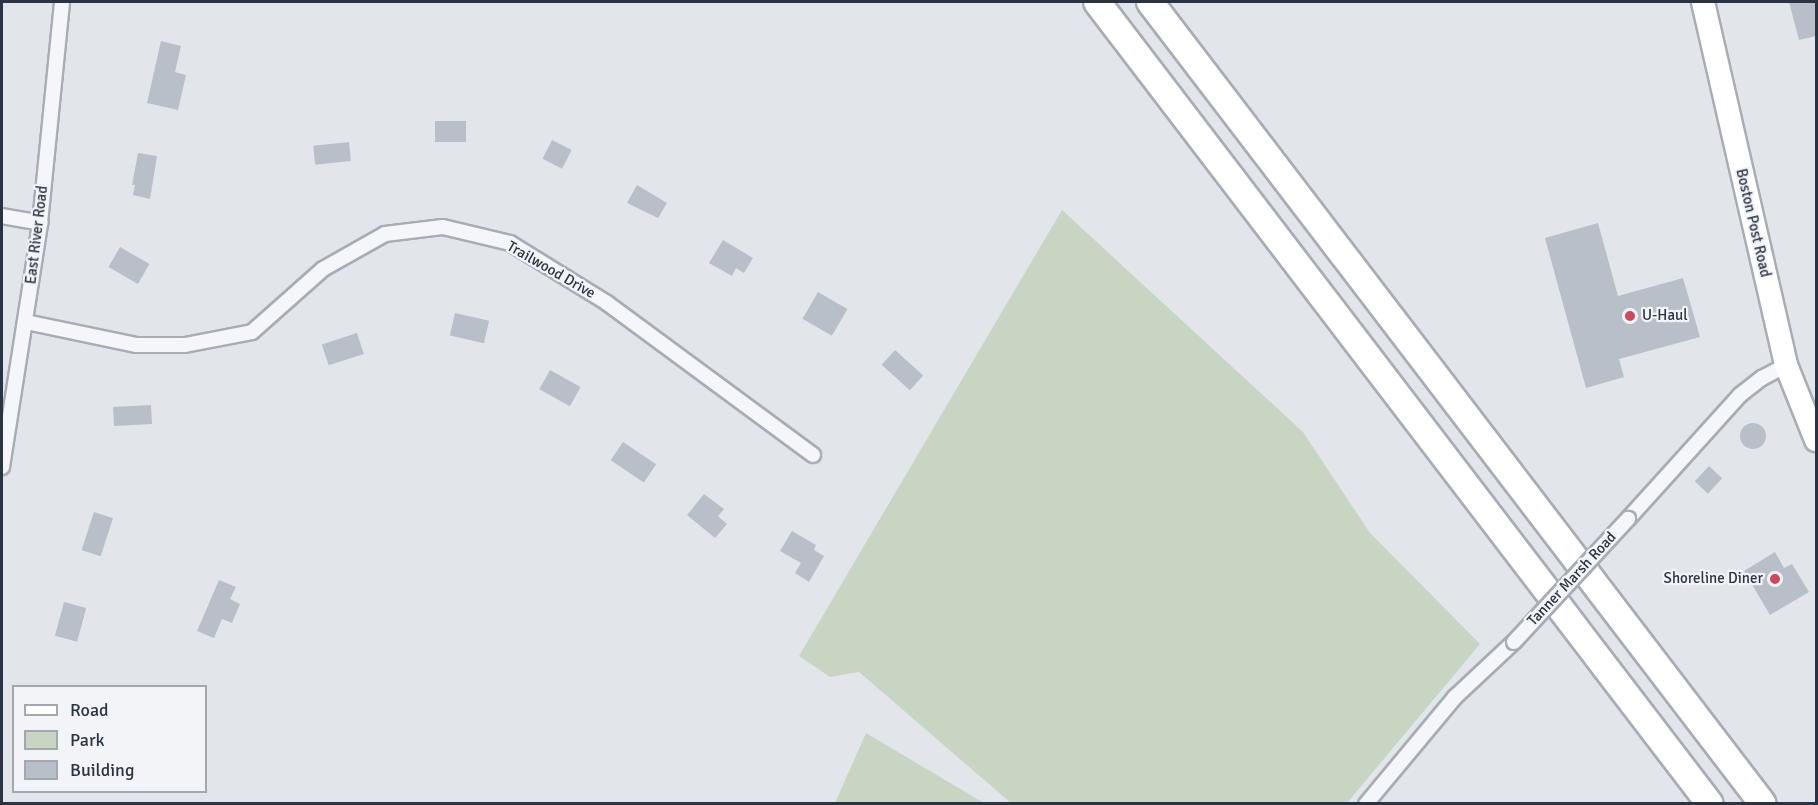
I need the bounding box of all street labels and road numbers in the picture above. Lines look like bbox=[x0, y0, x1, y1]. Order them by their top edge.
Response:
street label: Boston Post Road bbox=[1732, 167, 1774, 279]
street label: East River Road bbox=[22, 185, 52, 285]
street label: Trailwood Drive bbox=[504, 237, 598, 303]
street label: Tanner Marsh Road bbox=[1524, 528, 1620, 630]

